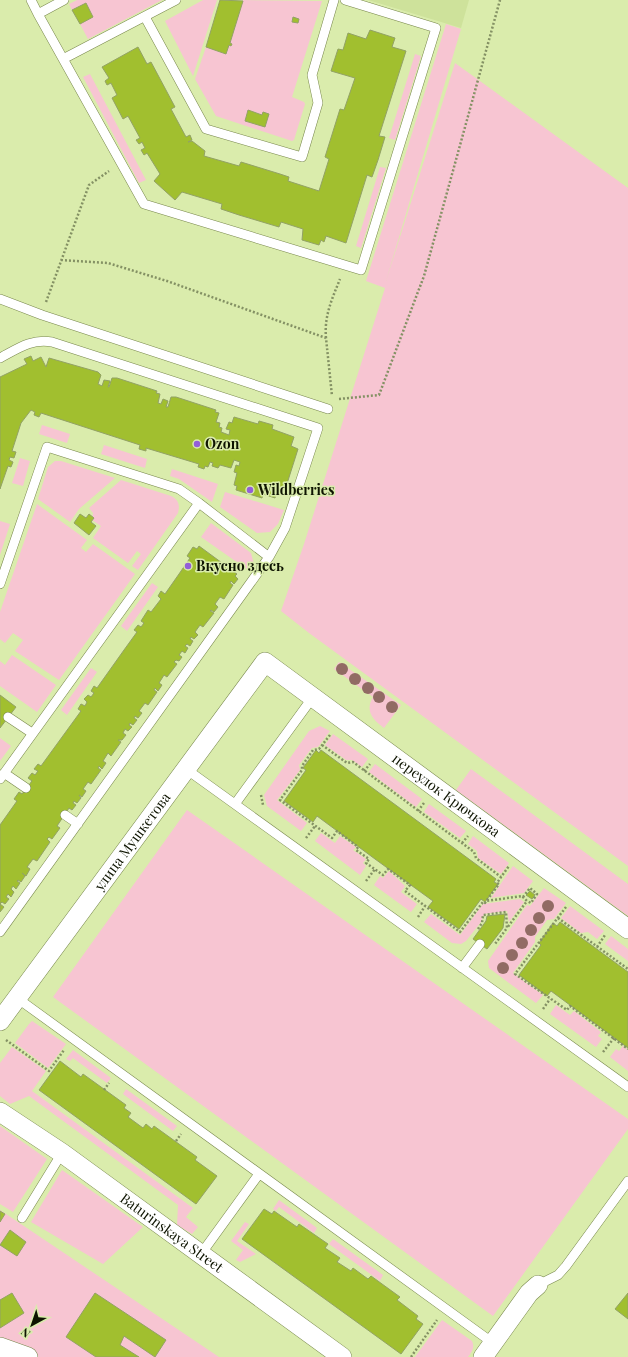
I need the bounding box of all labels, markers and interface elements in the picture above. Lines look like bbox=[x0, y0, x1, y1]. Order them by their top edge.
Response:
place label: Ozon bbox=[205, 434, 240, 453]
marker: Ozon bbox=[192, 439, 202, 449]
place label: Wildberries bbox=[257, 480, 334, 499]
marker: Wildberries bbox=[245, 485, 255, 495]
place label: Вкусно здесь bbox=[196, 556, 284, 575]
marker: Вкусно здесь bbox=[183, 561, 193, 571]
street label: переулок Крючкова bbox=[389, 749, 504, 841]
street label: улица Мушкетова bbox=[89, 788, 174, 895]
street label: Baturinskaya Street bbox=[117, 1189, 228, 1277]
north arrow bbox=[12, 1305, 52, 1345]
text: N bbox=[17, 1325, 33, 1341]

